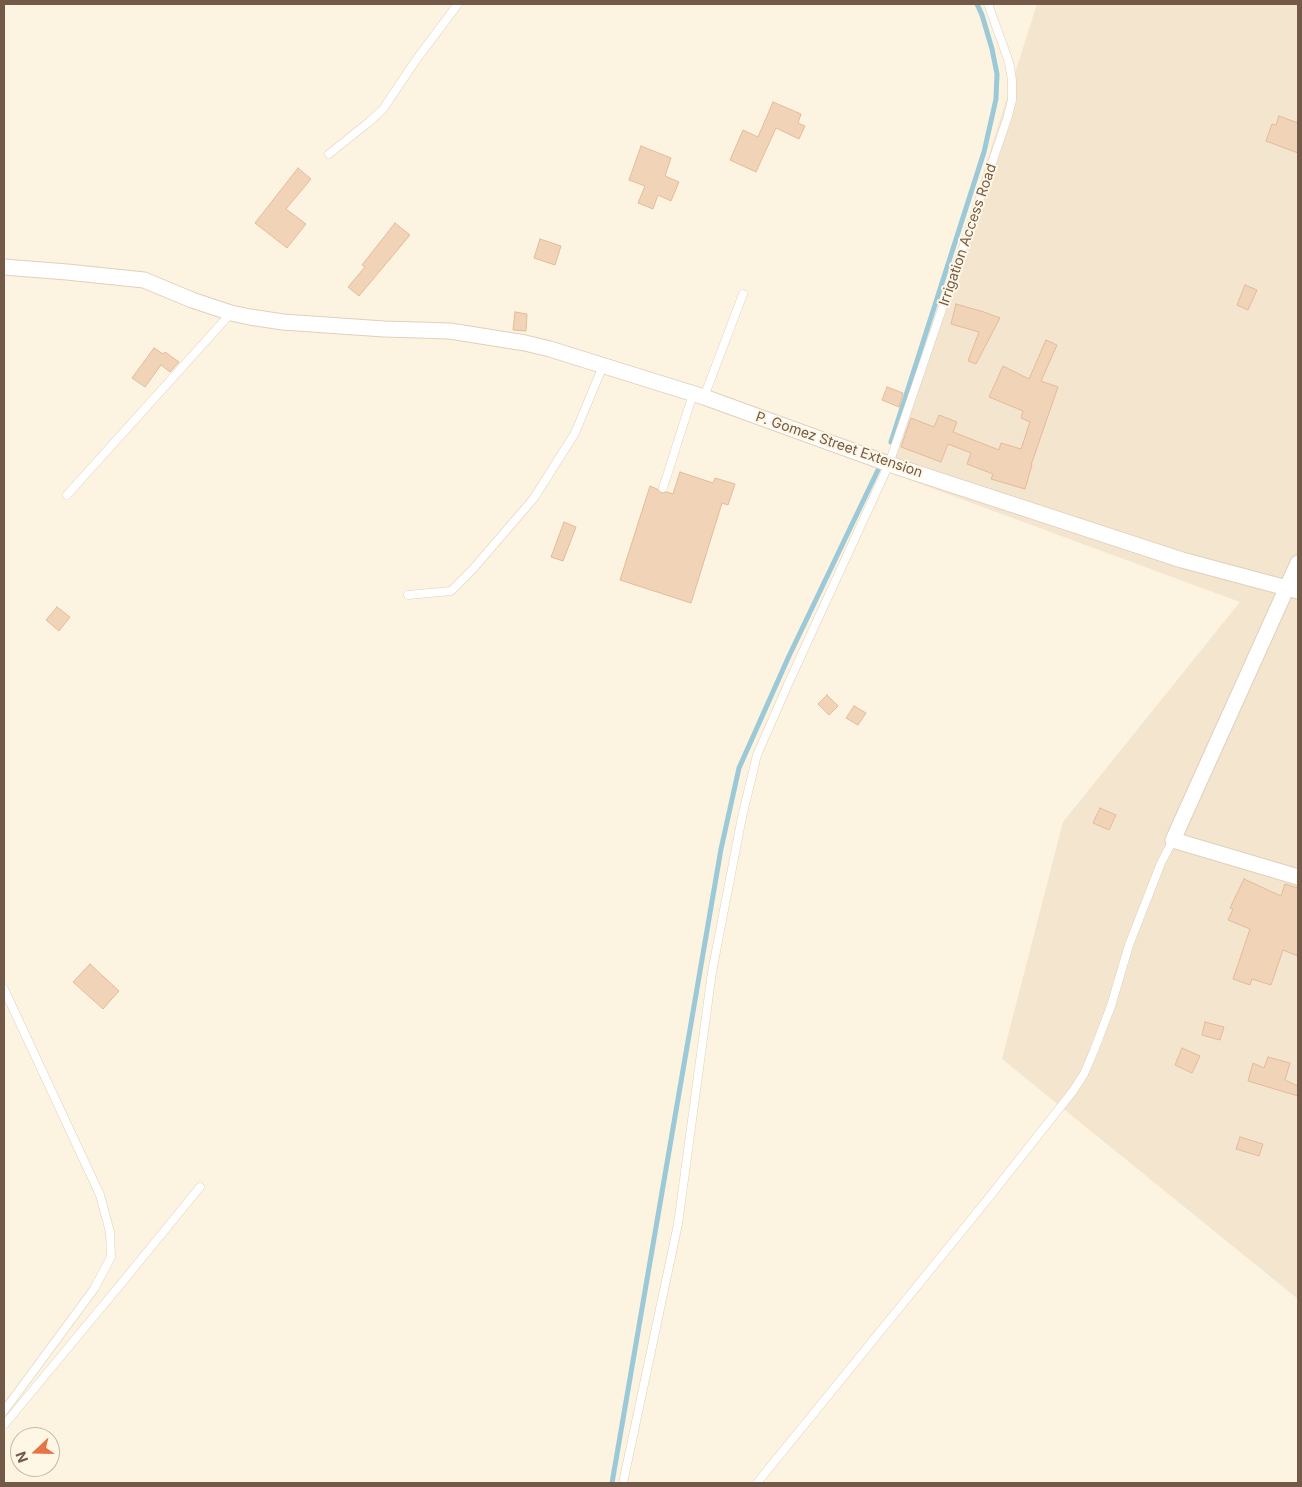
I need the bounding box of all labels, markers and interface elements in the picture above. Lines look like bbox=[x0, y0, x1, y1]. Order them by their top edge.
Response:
street label: Irrigation Access Road bbox=[936, 162, 1000, 308]
street label: P. Gomez Street Extension bbox=[753, 409, 925, 481]
north arrow bbox=[10, 1427, 60, 1477]
text: N bbox=[12, 1449, 31, 1465]

